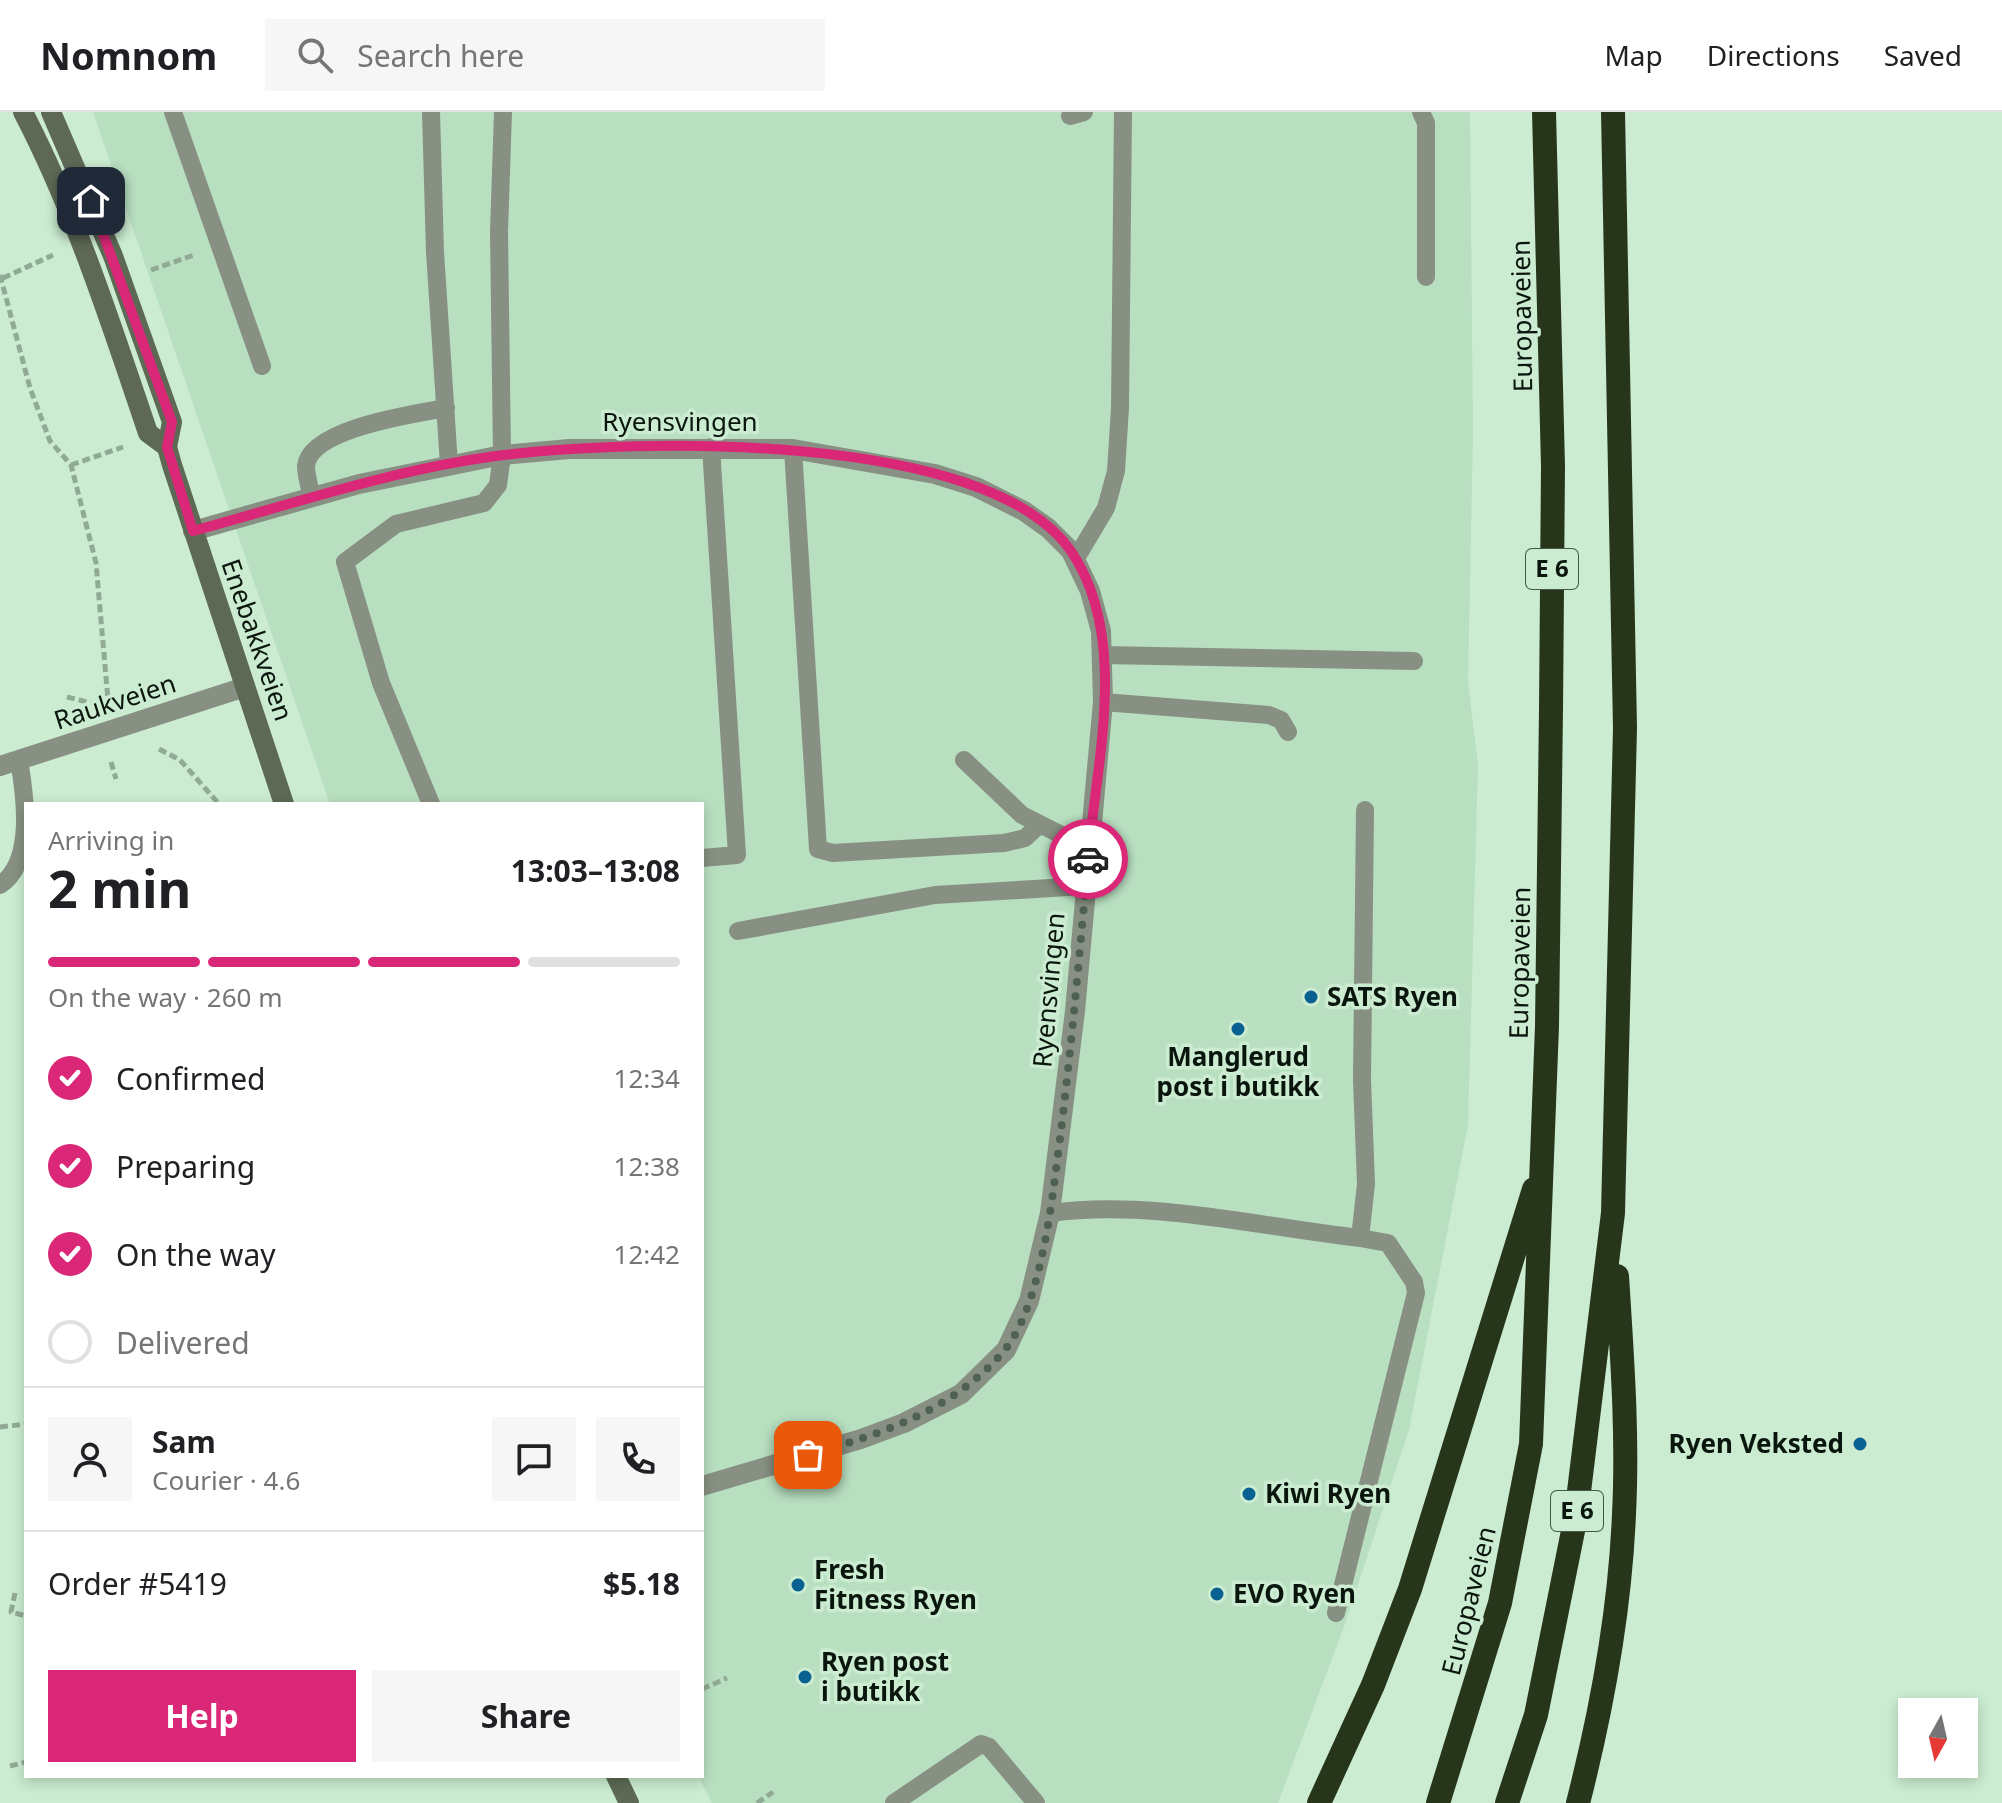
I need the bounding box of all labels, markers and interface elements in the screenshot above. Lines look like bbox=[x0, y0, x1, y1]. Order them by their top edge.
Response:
search box bbox=[265, 19, 825, 91]
text: Nomnom bbox=[40, 29, 217, 81]
icon: search bbox=[293, 33, 337, 77]
text: Search here bbox=[357, 35, 524, 76]
text: Map bbox=[1604, 36, 1663, 74]
text: Directions bbox=[1707, 36, 1840, 74]
text: Saved bbox=[1884, 36, 1962, 74]
pin bbox=[57, 167, 125, 235]
icon: home bbox=[69, 179, 113, 223]
street label: Europaveien bbox=[1502, 240, 1540, 393]
street label: Ryensvingen bbox=[602, 403, 758, 439]
road number: E 6 bbox=[1526, 549, 1578, 589]
street label: Enebakkveien bbox=[213, 554, 302, 725]
street label: Raukveien bbox=[49, 664, 180, 738]
courier bbox=[1048, 819, 1128, 899]
text: Arriving in bbox=[48, 822, 174, 858]
icon: car bbox=[1066, 837, 1110, 881]
text: 13:03–13:08 bbox=[511, 850, 680, 891]
text: 2 min bbox=[48, 852, 191, 923]
street label: Europaveien bbox=[1500, 886, 1538, 1039]
street label: Ryensvingen bbox=[1023, 911, 1073, 1069]
place label: SATS Ryen bbox=[1327, 978, 1458, 1014]
text: On the way · 260 m bbox=[48, 979, 282, 1015]
marker: SATS Ryen bbox=[1302, 988, 1320, 1006]
marker: Manglerud post i butikk bbox=[1229, 1020, 1247, 1038]
place label: Manglerud post i butikk bbox=[1157, 1038, 1320, 1104]
icon: check bbox=[48, 1056, 92, 1100]
text: Confirmed bbox=[116, 1058, 266, 1099]
text: 12:34 bbox=[614, 1060, 680, 1096]
icon: check bbox=[48, 1144, 92, 1188]
text: Preparing bbox=[116, 1146, 255, 1187]
text: 12:38 bbox=[614, 1148, 680, 1184]
icon: check bbox=[48, 1232, 92, 1276]
text: On the way bbox=[116, 1234, 276, 1275]
text: 12:42 bbox=[614, 1236, 680, 1272]
text: Delivered bbox=[116, 1322, 250, 1363]
button: person bbox=[48, 1417, 132, 1501]
button: chat bbox=[492, 1417, 576, 1501]
button: phone bbox=[596, 1417, 680, 1501]
text: Sam bbox=[152, 1421, 216, 1462]
pin bbox=[774, 1421, 842, 1489]
place label: Ryen Veksted bbox=[1669, 1425, 1844, 1461]
icon: bag bbox=[786, 1433, 830, 1477]
marker: Ryen Veksted bbox=[1851, 1435, 1869, 1453]
text: Courier · 4.6 bbox=[152, 1462, 300, 1498]
place label: Kiwi Ryen bbox=[1265, 1475, 1391, 1511]
marker: Kiwi Ryen bbox=[1240, 1485, 1258, 1503]
road number: E 6 bbox=[1551, 1491, 1603, 1531]
street label: Europaveien bbox=[1432, 1522, 1504, 1679]
place label: Fresh Fitness Ryen bbox=[814, 1551, 977, 1617]
text: Order #5419 bbox=[48, 1563, 227, 1604]
text: $5.18 bbox=[603, 1563, 680, 1604]
place label: EVO Ryen bbox=[1233, 1575, 1356, 1611]
marker: Fresh Fitness Ryen bbox=[789, 1576, 807, 1594]
marker: EVO Ryen bbox=[1208, 1585, 1226, 1603]
place label: Ryen post i butikk bbox=[821, 1643, 949, 1709]
marker: Ryen post i butikk bbox=[796, 1668, 814, 1686]
button: Help bbox=[48, 1670, 356, 1762]
button: Share bbox=[372, 1670, 680, 1762]
north arrow bbox=[1898, 1698, 1978, 1778]
map controls bbox=[1898, 1698, 1978, 1778]

